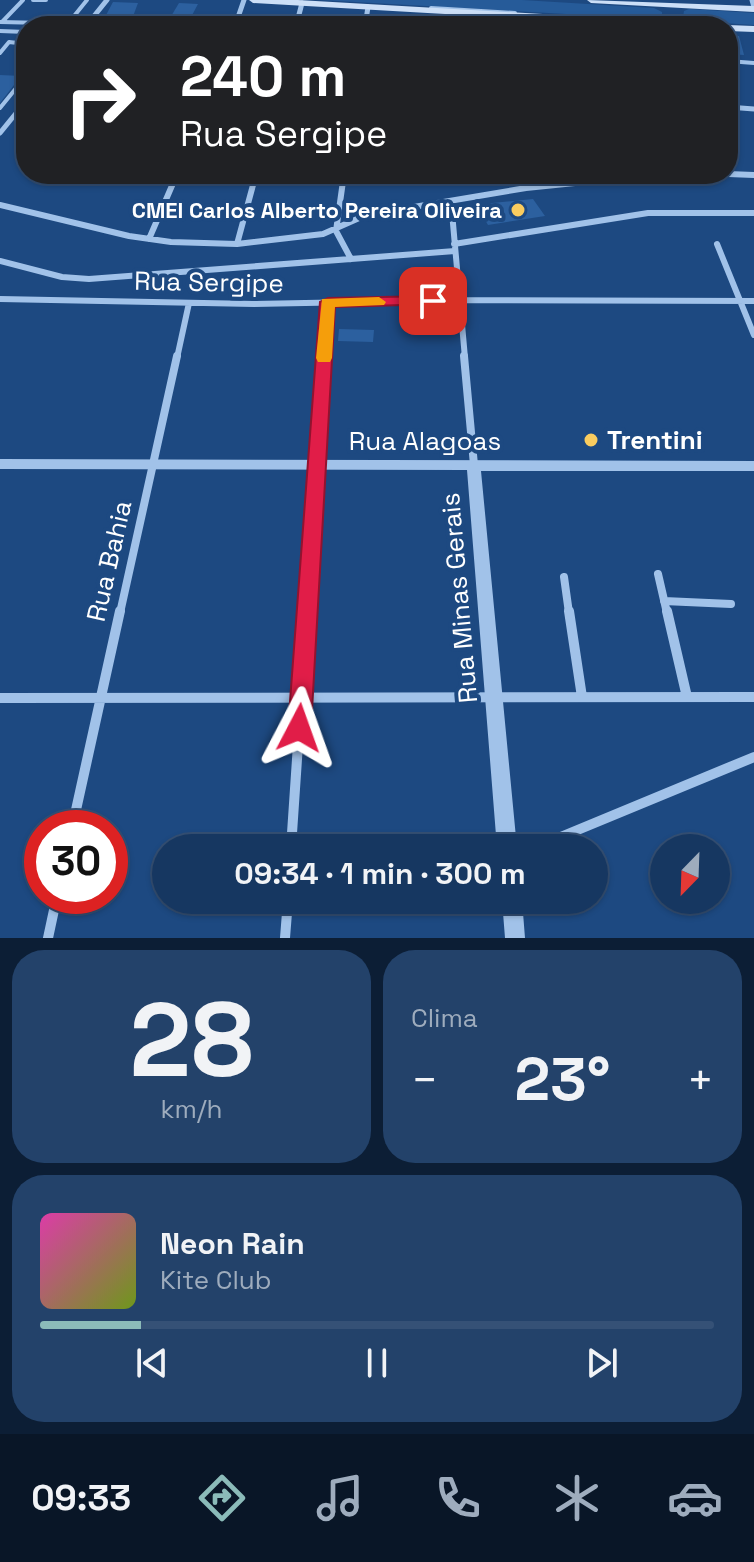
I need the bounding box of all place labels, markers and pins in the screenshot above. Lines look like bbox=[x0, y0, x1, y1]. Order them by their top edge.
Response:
place label: CMEI Carlos Alberto Pereira Oliveira bbox=[132, 196, 502, 224]
marker: CMEI Carlos Alberto Pereira Oliveira bbox=[509, 201, 527, 219]
pin bbox=[399, 267, 467, 335]
place label: Trentini bbox=[607, 423, 703, 457]
marker: Trentini bbox=[582, 431, 600, 449]

